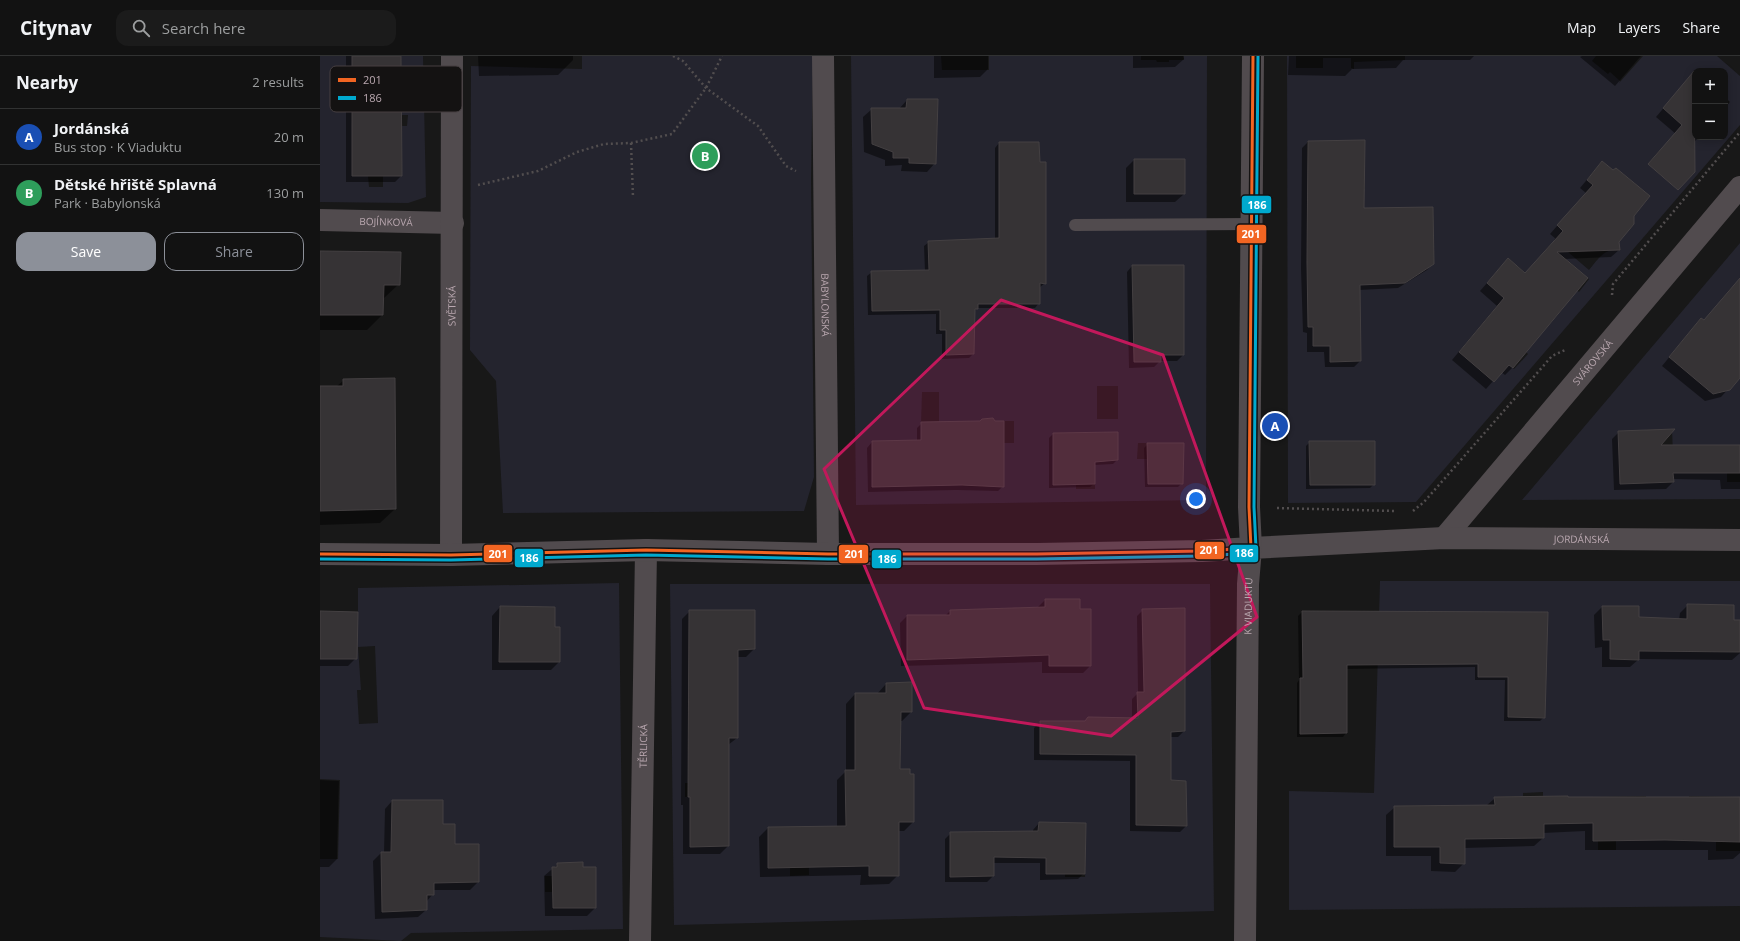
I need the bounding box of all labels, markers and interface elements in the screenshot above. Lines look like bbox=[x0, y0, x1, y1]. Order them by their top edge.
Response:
search box bbox=[116, 10, 396, 46]
text: Citynav bbox=[20, 15, 92, 41]
icon: search bbox=[130, 17, 152, 39]
text: Search here bbox=[162, 18, 245, 38]
text: Map bbox=[1567, 18, 1596, 37]
text: Layers bbox=[1618, 18, 1660, 37]
text: Share bbox=[1682, 18, 1720, 37]
legend bbox=[330, 66, 462, 112]
map controls bbox=[1692, 68, 1728, 140]
button: + bbox=[1692, 68, 1728, 104]
text: Nearby bbox=[16, 71, 78, 94]
text: 201 bbox=[363, 72, 382, 87]
text: 2 results bbox=[252, 73, 304, 91]
text: 186 bbox=[363, 90, 382, 105]
button: − bbox=[1692, 104, 1728, 140]
text: Jordánská bbox=[54, 118, 129, 138]
text: A bbox=[25, 128, 33, 146]
text: 20 m bbox=[274, 128, 304, 146]
text: Bus stop · K Viaduktu bbox=[54, 138, 182, 156]
pin: B bbox=[692, 141, 718, 171]
text: Dětské hřiště Splavná bbox=[54, 174, 217, 194]
text: B bbox=[25, 184, 33, 202]
text: 130 m bbox=[266, 184, 304, 202]
text: Park · Babylonská bbox=[54, 194, 161, 212]
line badge: 186 bbox=[1241, 195, 1272, 214]
text: 186 bbox=[1248, 197, 1266, 212]
street label: BOJÍNKOVÁ bbox=[359, 214, 414, 229]
line badge: 201 bbox=[1236, 224, 1267, 244]
text: 201 bbox=[1242, 226, 1260, 241]
button: Save bbox=[16, 232, 156, 271]
button: Share bbox=[164, 232, 304, 271]
street label: BABYLONSKÁ bbox=[818, 273, 833, 337]
street label: SVĚTSKÁ bbox=[444, 285, 459, 326]
street label: SVÁROVSKÁ bbox=[1569, 336, 1616, 388]
pin: A bbox=[1262, 411, 1288, 441]
your location bbox=[1186, 489, 1206, 509]
street label: JORDÁNSKÁ bbox=[1553, 532, 1610, 546]
line badge: 201 bbox=[1194, 541, 1225, 560]
text: 201 bbox=[1200, 542, 1218, 557]
line badge: 201 bbox=[483, 544, 513, 563]
line badge: 201 bbox=[838, 544, 869, 564]
line badge: 186 bbox=[1229, 544, 1259, 563]
text: 186 bbox=[1235, 545, 1253, 560]
text: 201 bbox=[489, 546, 507, 561]
text: 201 bbox=[845, 546, 863, 561]
line badge: 186 bbox=[514, 548, 544, 568]
line badge: 186 bbox=[871, 549, 902, 569]
text: 186 bbox=[520, 550, 538, 565]
text: 186 bbox=[878, 551, 896, 566]
street label: K VIADUKTU bbox=[1241, 577, 1256, 635]
street label: TĚRLICKÁ bbox=[636, 723, 650, 768]

